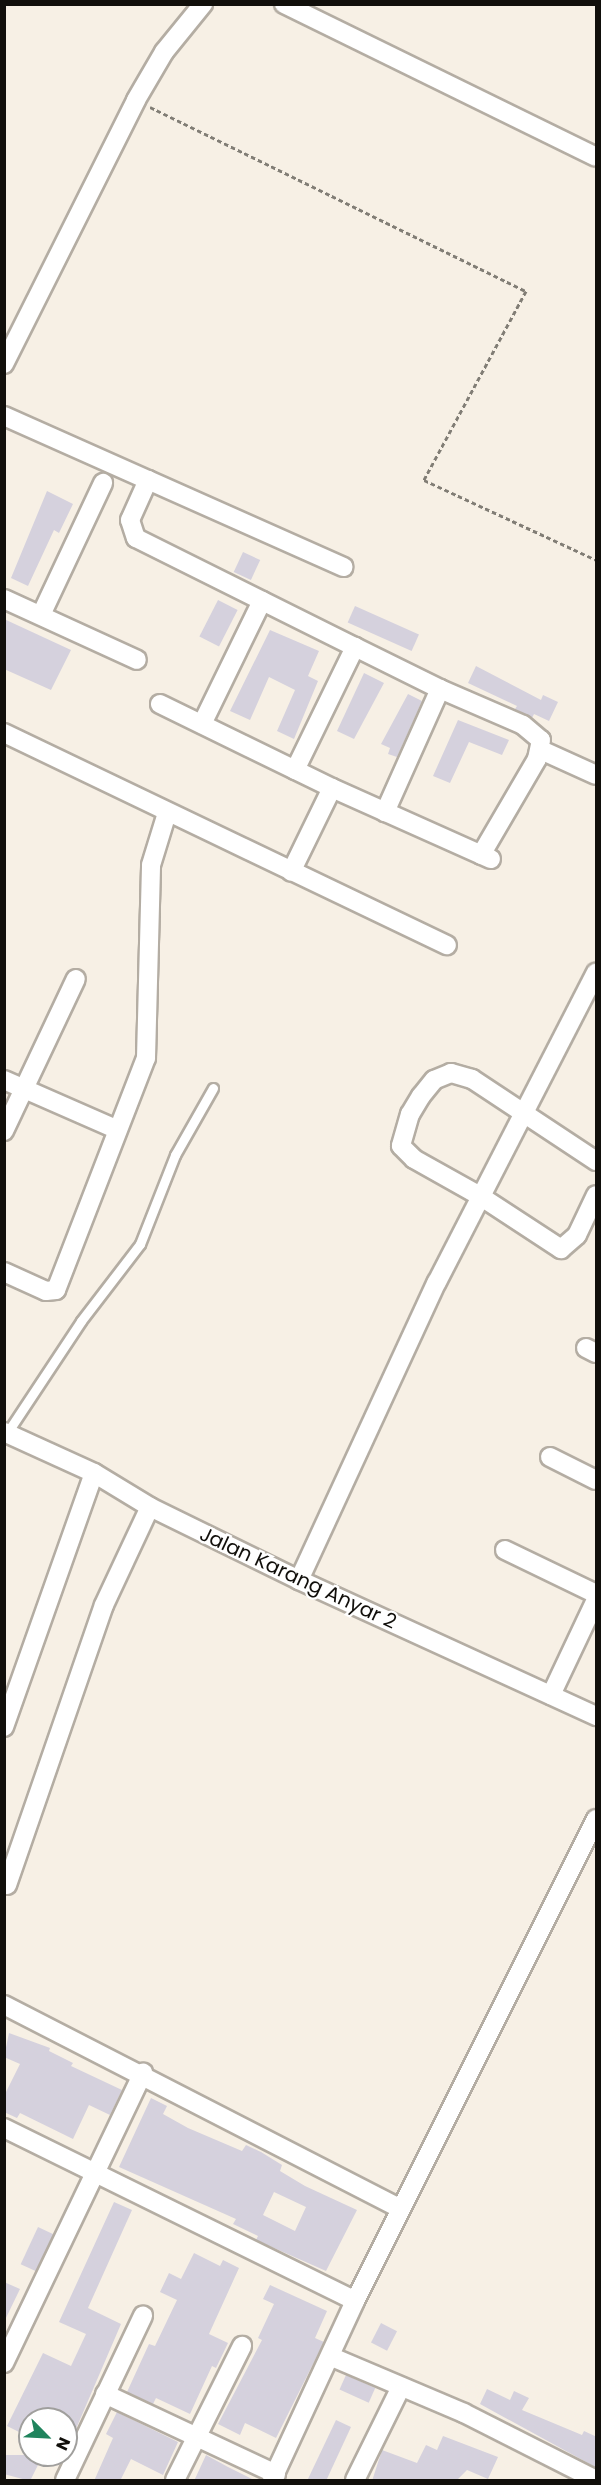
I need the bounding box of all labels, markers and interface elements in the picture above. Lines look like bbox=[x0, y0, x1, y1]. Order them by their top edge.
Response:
street label: Jalan Karang Anyar 2 bbox=[196, 1522, 400, 1634]
north arrow bbox=[18, 2407, 78, 2467]
text: N bbox=[50, 2434, 76, 2454]

